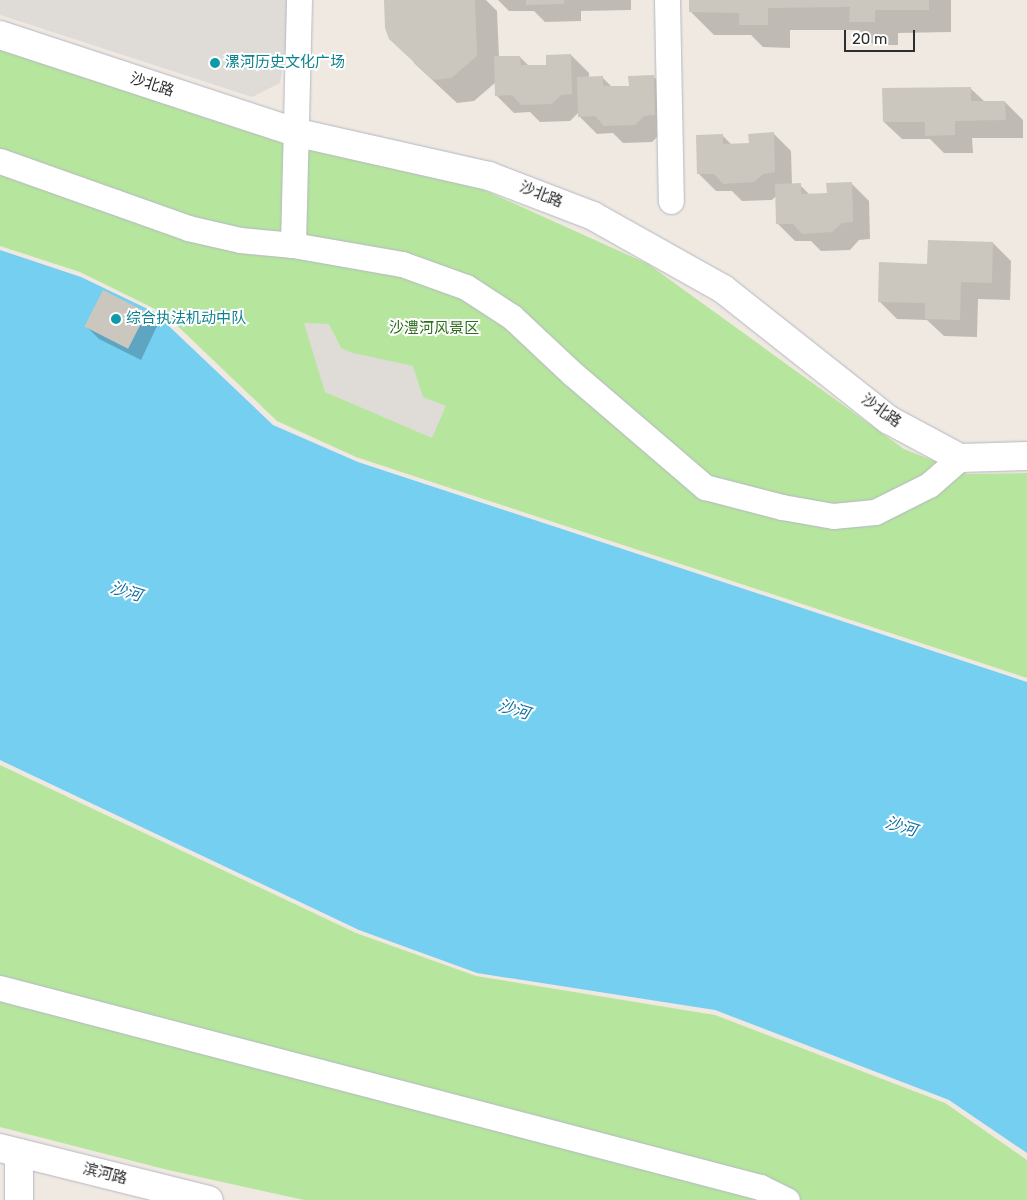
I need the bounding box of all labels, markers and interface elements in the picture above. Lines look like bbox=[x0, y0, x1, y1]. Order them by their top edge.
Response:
scale bar bbox=[847, 20, 918, 52]
text: 20 m bbox=[852, 30, 887, 48]
place label: 漯河历史文化广场 bbox=[225, 54, 345, 72]
marker: 漯河历史文化广场 bbox=[209, 57, 221, 69]
street label: 沙北路 bbox=[128, 69, 176, 101]
street label: 沙北路 bbox=[517, 179, 565, 211]
place label: 综合执法机动中队 bbox=[126, 310, 246, 328]
marker: 综合执法机动中队 bbox=[110, 313, 122, 325]
park label: 沙澧河风景区 bbox=[389, 320, 479, 338]
street label: 沙北路 bbox=[857, 391, 905, 431]
water label: 沙河 bbox=[108, 578, 144, 606]
water label: 沙河 bbox=[496, 696, 532, 724]
water label: 沙河 bbox=[883, 813, 919, 841]
street label: 滨河路 bbox=[81, 1160, 129, 1188]

